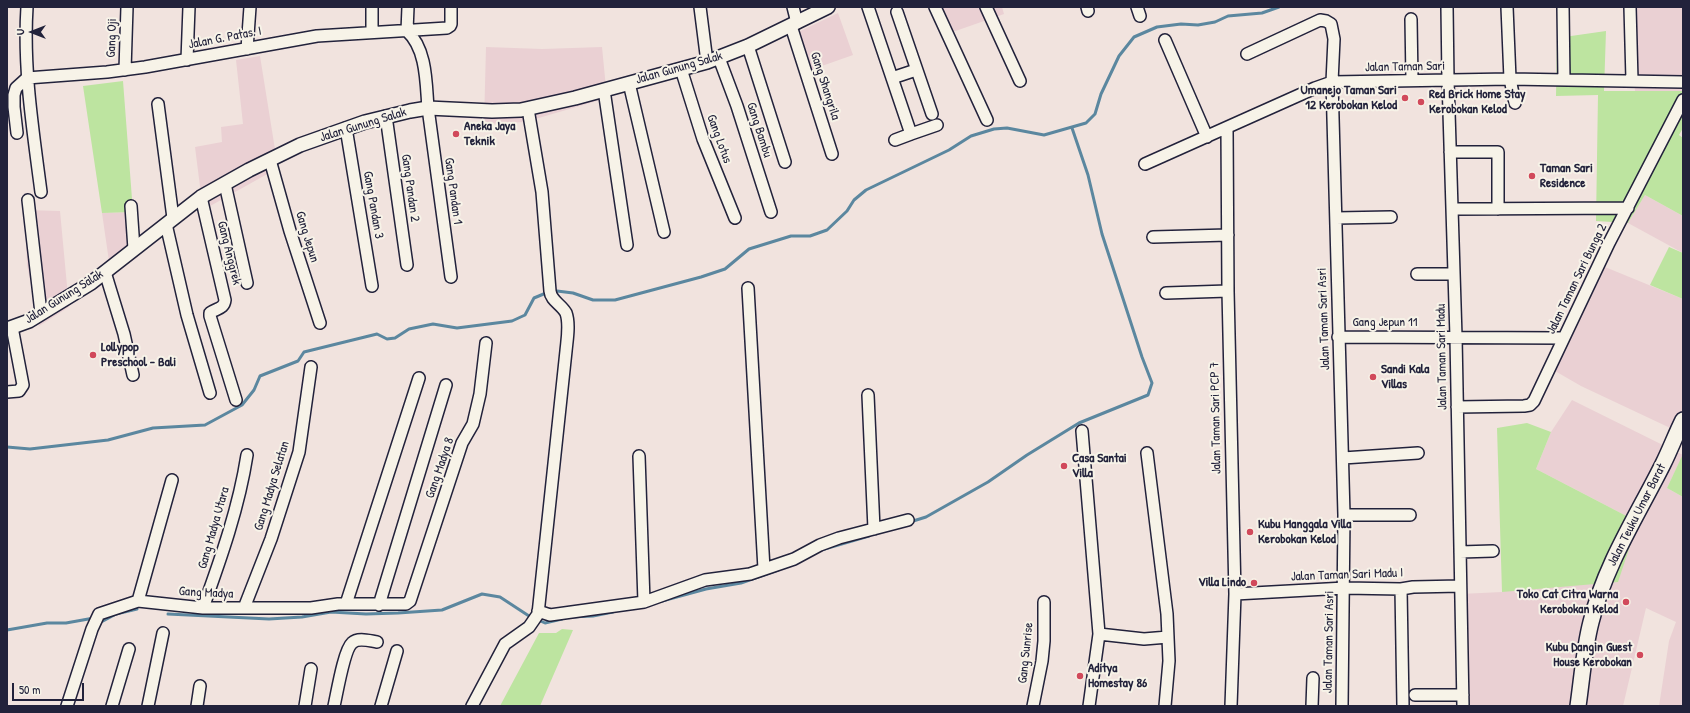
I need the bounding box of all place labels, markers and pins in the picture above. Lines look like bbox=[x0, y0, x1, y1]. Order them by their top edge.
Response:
place label: Umanejo Taman Sari 12 Kerobokan Kelod bbox=[1301, 83, 1397, 114]
place label: Red Brick Home Stay Kerobokan Kelod bbox=[1429, 87, 1525, 118]
marker: Umanejo Taman Sari 12 Kerobokan Kelod bbox=[1400, 93, 1410, 103]
marker: Red Brick Home Stay Kerobokan Kelod bbox=[1416, 97, 1426, 107]
place label: Aneka Jaya Teknik bbox=[464, 119, 515, 150]
marker: Aneka Jaya Teknik bbox=[451, 129, 461, 139]
place label: Taman Sari Residence bbox=[1540, 161, 1593, 192]
marker: Taman Sari Residence bbox=[1527, 171, 1537, 181]
place label: Lollypop Preschool - Bali bbox=[101, 340, 176, 371]
marker: Lollypop Preschool - Bali bbox=[88, 350, 98, 360]
place label: Sandi Kala Villas bbox=[1381, 362, 1429, 393]
marker: Sandi Kala Villas bbox=[1368, 372, 1378, 382]
place label: Casa Santai Villa bbox=[1072, 451, 1127, 482]
marker: Casa Santai Villa bbox=[1059, 461, 1069, 471]
place label: Kubu Manggala Villa Kerobokan Kelod bbox=[1258, 517, 1351, 548]
marker: Kubu Manggala Villa Kerobokan Kelod bbox=[1245, 527, 1255, 537]
place label: Villa Lindo bbox=[1198, 575, 1246, 591]
marker: Villa Lindo bbox=[1249, 578, 1259, 588]
place label: Toko Cat Citra Warna Kerobokan Kelod bbox=[1517, 587, 1618, 618]
marker: Toko Cat Citra Warna Kerobokan Kelod bbox=[1621, 597, 1631, 607]
place label: Kubu Dangin Guest House Kerobokan bbox=[1546, 640, 1632, 671]
marker: Kubu Dangin Guest House Kerobokan bbox=[1635, 650, 1645, 660]
place label: Aditya Homestay 86 bbox=[1088, 661, 1147, 692]
marker: Aditya Homestay 86 bbox=[1075, 671, 1085, 681]

